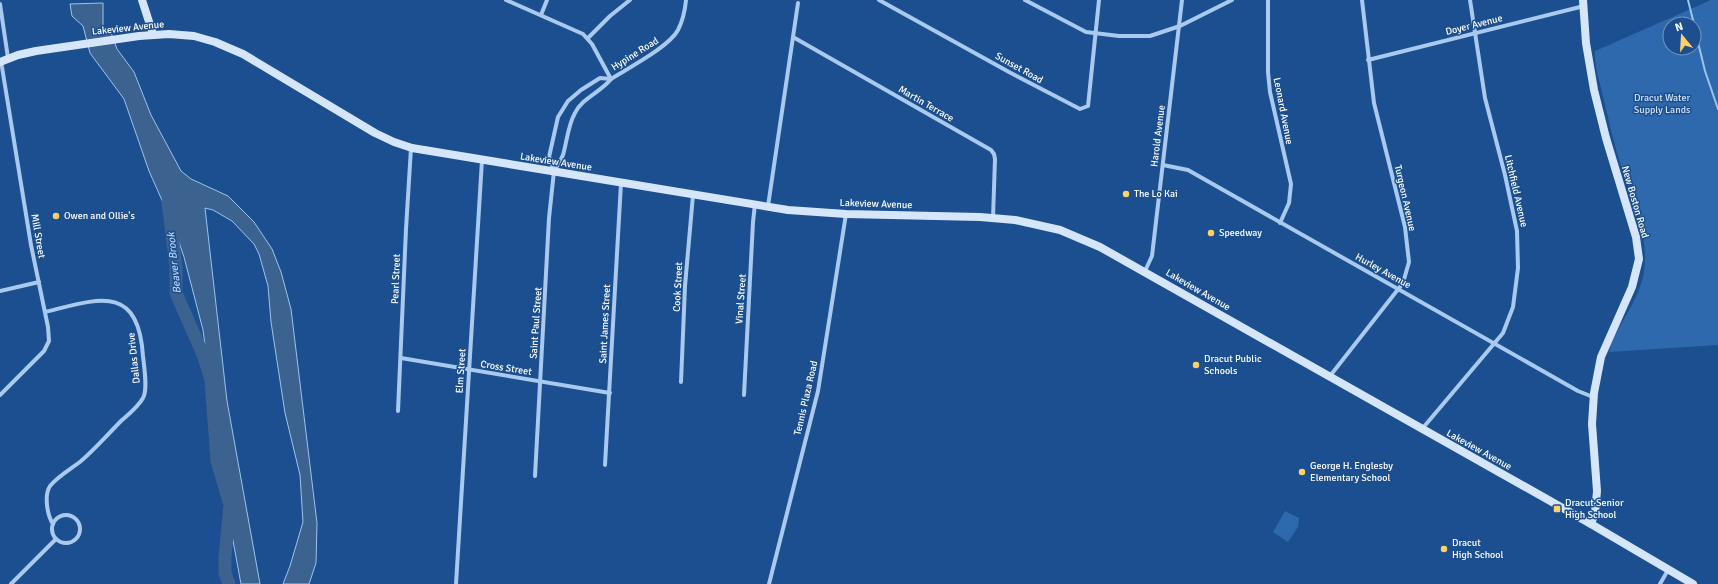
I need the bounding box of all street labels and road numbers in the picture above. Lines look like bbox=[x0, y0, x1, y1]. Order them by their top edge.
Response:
street label: Doyer Avenue bbox=[1444, 12, 1504, 38]
street label: Lakeview Avenue bbox=[91, 18, 165, 38]
street label: Hypine Road bbox=[609, 35, 661, 73]
street label: Sunset Road bbox=[993, 50, 1045, 86]
street label: Leonard Avenue bbox=[1271, 76, 1295, 146]
street label: Martin Terrace bbox=[896, 83, 956, 125]
street label: Harold Avenue bbox=[1148, 104, 1168, 168]
street label: Lakeview Avenue bbox=[519, 150, 593, 174]
street label: Litchfield Avenue bbox=[1502, 154, 1530, 228]
street label: Turgeon Avenue bbox=[1392, 164, 1418, 232]
street label: New Boston Road bbox=[1619, 165, 1651, 239]
street label: Lakeview Avenue bbox=[840, 197, 912, 211]
street label: Mill Street bbox=[28, 213, 48, 260]
street label: Hurley Avenue bbox=[1353, 251, 1413, 291]
street label: Pearl Street bbox=[389, 253, 403, 304]
street label: Cook Street bbox=[671, 261, 685, 312]
street label: Lakeview Avenue bbox=[1164, 267, 1232, 313]
street label: Vinal Street bbox=[733, 273, 749, 324]
street label: Saint James Street bbox=[597, 284, 613, 364]
street label: Saint Paul Street bbox=[528, 286, 545, 359]
street label: Dallas Drive bbox=[125, 332, 143, 384]
street label: Elm Street bbox=[453, 348, 469, 394]
street label: Cross Street bbox=[480, 358, 533, 378]
street label: Tennis Plaza Road bbox=[792, 360, 820, 436]
street label: Lakeview Avenue bbox=[1444, 427, 1514, 473]

